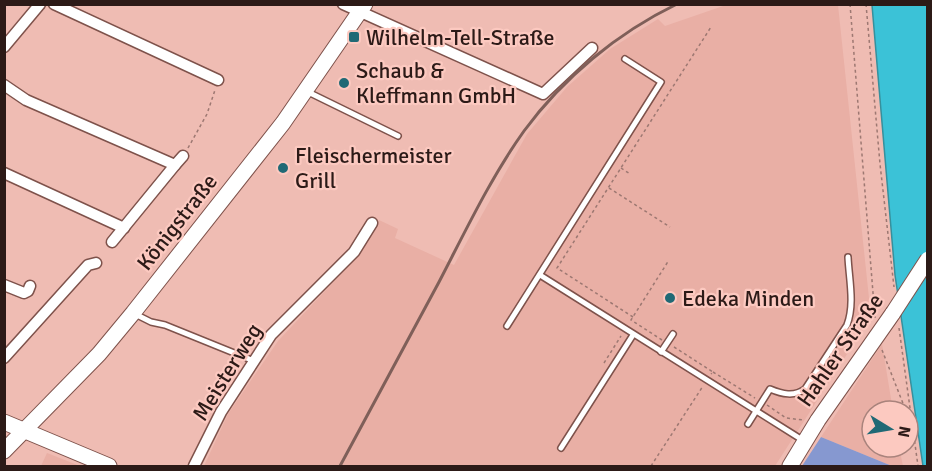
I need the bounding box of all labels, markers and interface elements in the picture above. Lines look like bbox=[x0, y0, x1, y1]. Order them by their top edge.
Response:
place label: Wilhelm-Tell-Straße bbox=[366, 24, 555, 51]
marker: Wilhelm-Tell-Straße bbox=[347, 30, 361, 44]
place label: Schaub & Kleffmann GmbH bbox=[356, 57, 516, 109]
marker: Schaub & Kleffmann GmbH bbox=[337, 76, 351, 90]
place label: Fleischermeister Grill bbox=[295, 142, 452, 194]
marker: Fleischermeister Grill bbox=[276, 161, 290, 175]
street label: Königstraße bbox=[131, 168, 223, 276]
place label: Edeka Minden bbox=[682, 285, 814, 312]
street label: Hahler Straße bbox=[791, 288, 889, 412]
marker: Edeka Minden bbox=[663, 291, 677, 305]
street label: Meisterweg bbox=[186, 318, 268, 426]
north arrow bbox=[860, 399, 920, 459]
text: N bbox=[893, 424, 915, 439]

